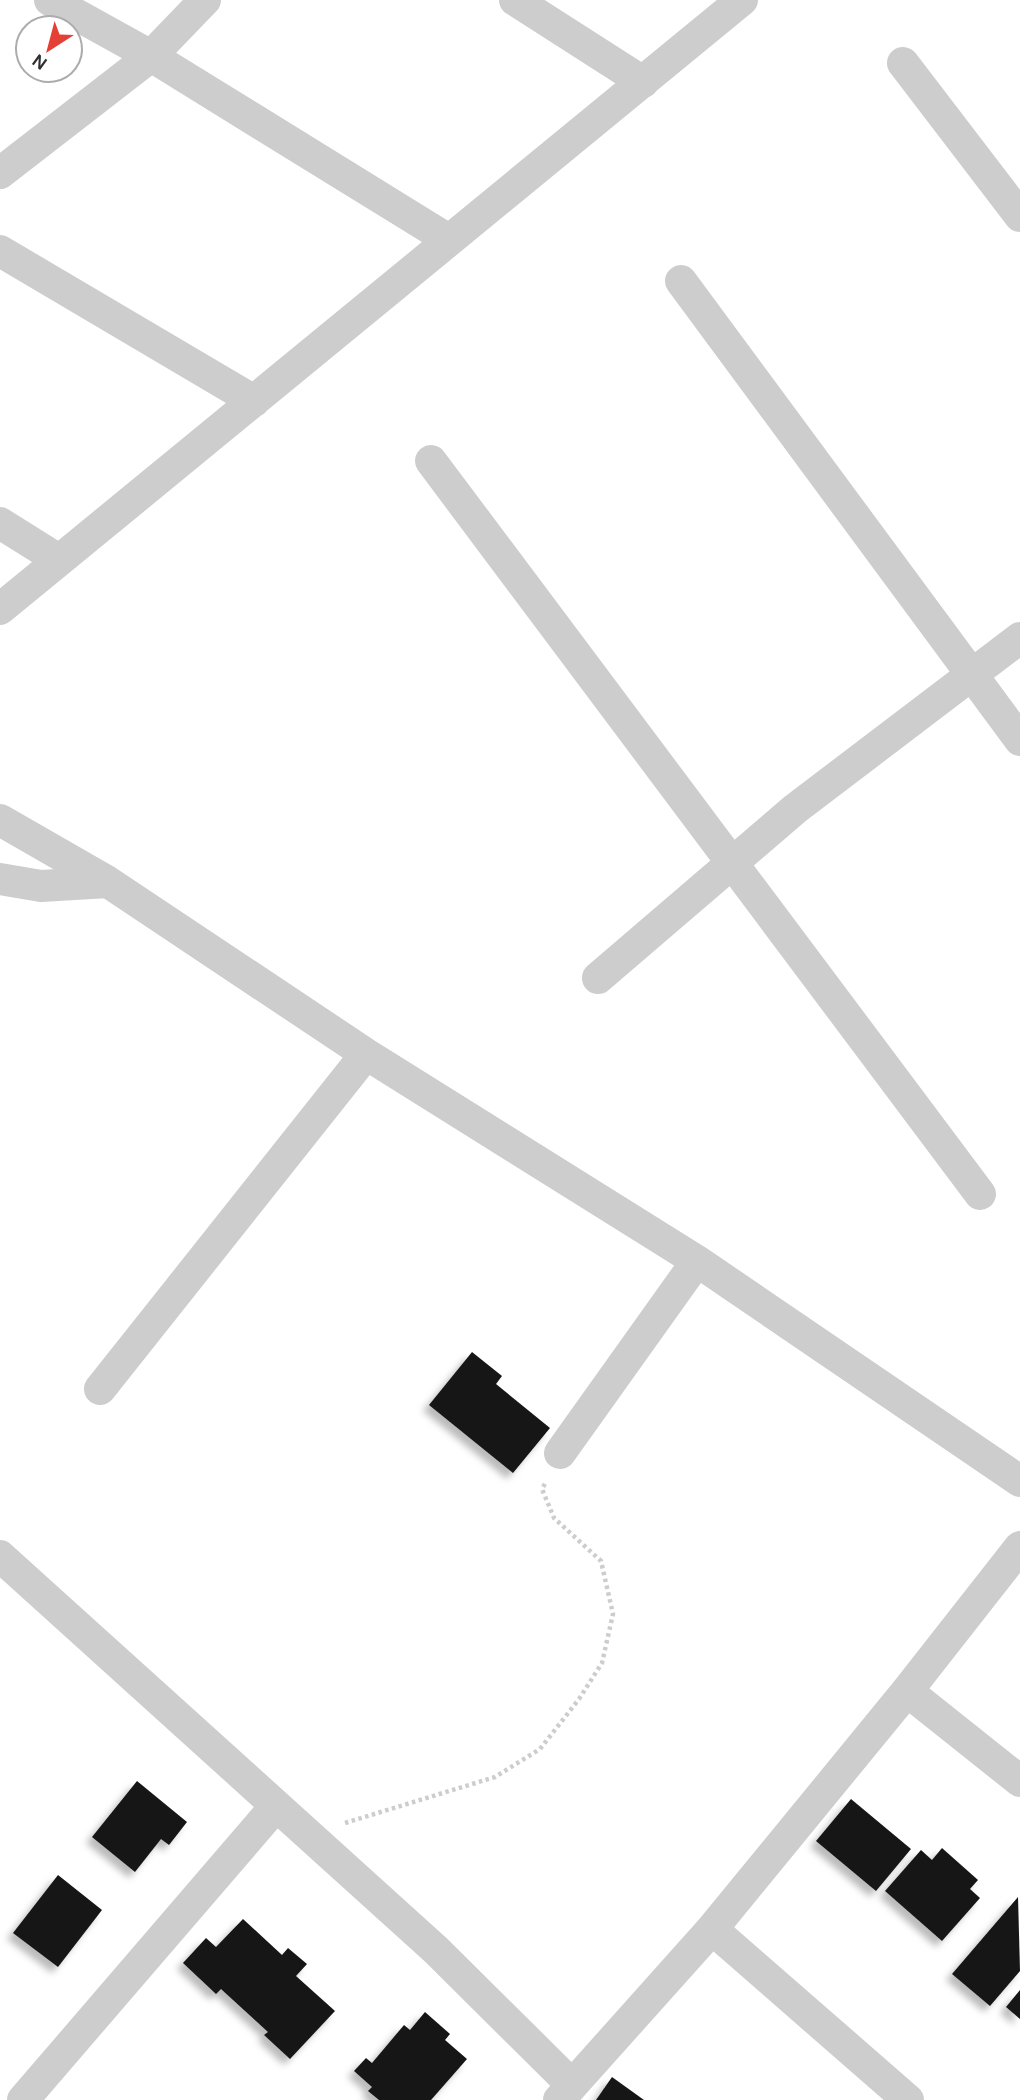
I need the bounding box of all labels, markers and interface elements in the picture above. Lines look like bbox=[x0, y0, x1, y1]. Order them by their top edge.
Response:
north arrow bbox=[14, 14, 84, 84]
text: N bbox=[28, 49, 52, 75]

